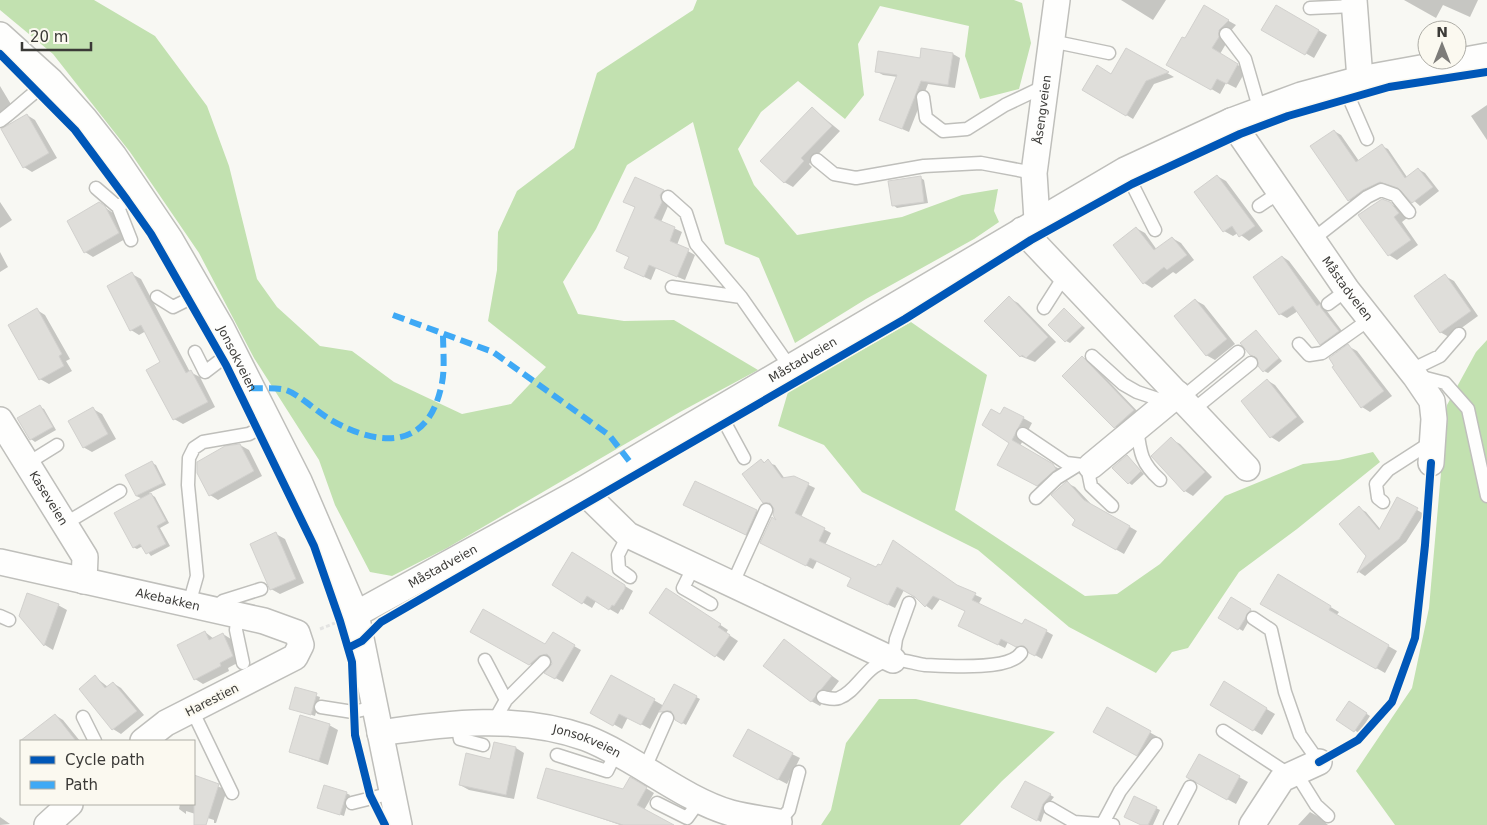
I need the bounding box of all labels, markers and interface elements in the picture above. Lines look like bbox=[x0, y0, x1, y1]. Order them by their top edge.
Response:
scale bar bbox=[22, 20, 91, 52]
north arrow bbox=[1417, 20, 1467, 70]
text: N bbox=[1436, 24, 1448, 40]
text: 20 m bbox=[30, 28, 68, 46]
street label: Åsengveien bbox=[1030, 74, 1054, 145]
street label: Måstadveien bbox=[1319, 254, 1376, 324]
street label: Jonsokveien bbox=[214, 323, 260, 394]
street label: Måstadveien bbox=[766, 334, 839, 385]
street label: Kaseveien bbox=[26, 468, 71, 528]
street label: Måstadveien bbox=[406, 542, 480, 591]
street label: Akebakken bbox=[134, 586, 201, 614]
street label: Harestien bbox=[183, 681, 241, 719]
street label: Jonsokveien bbox=[551, 722, 623, 760]
legend bbox=[20, 740, 195, 805]
text: Cycle path bbox=[65, 751, 145, 769]
text: Path bbox=[65, 776, 98, 794]

